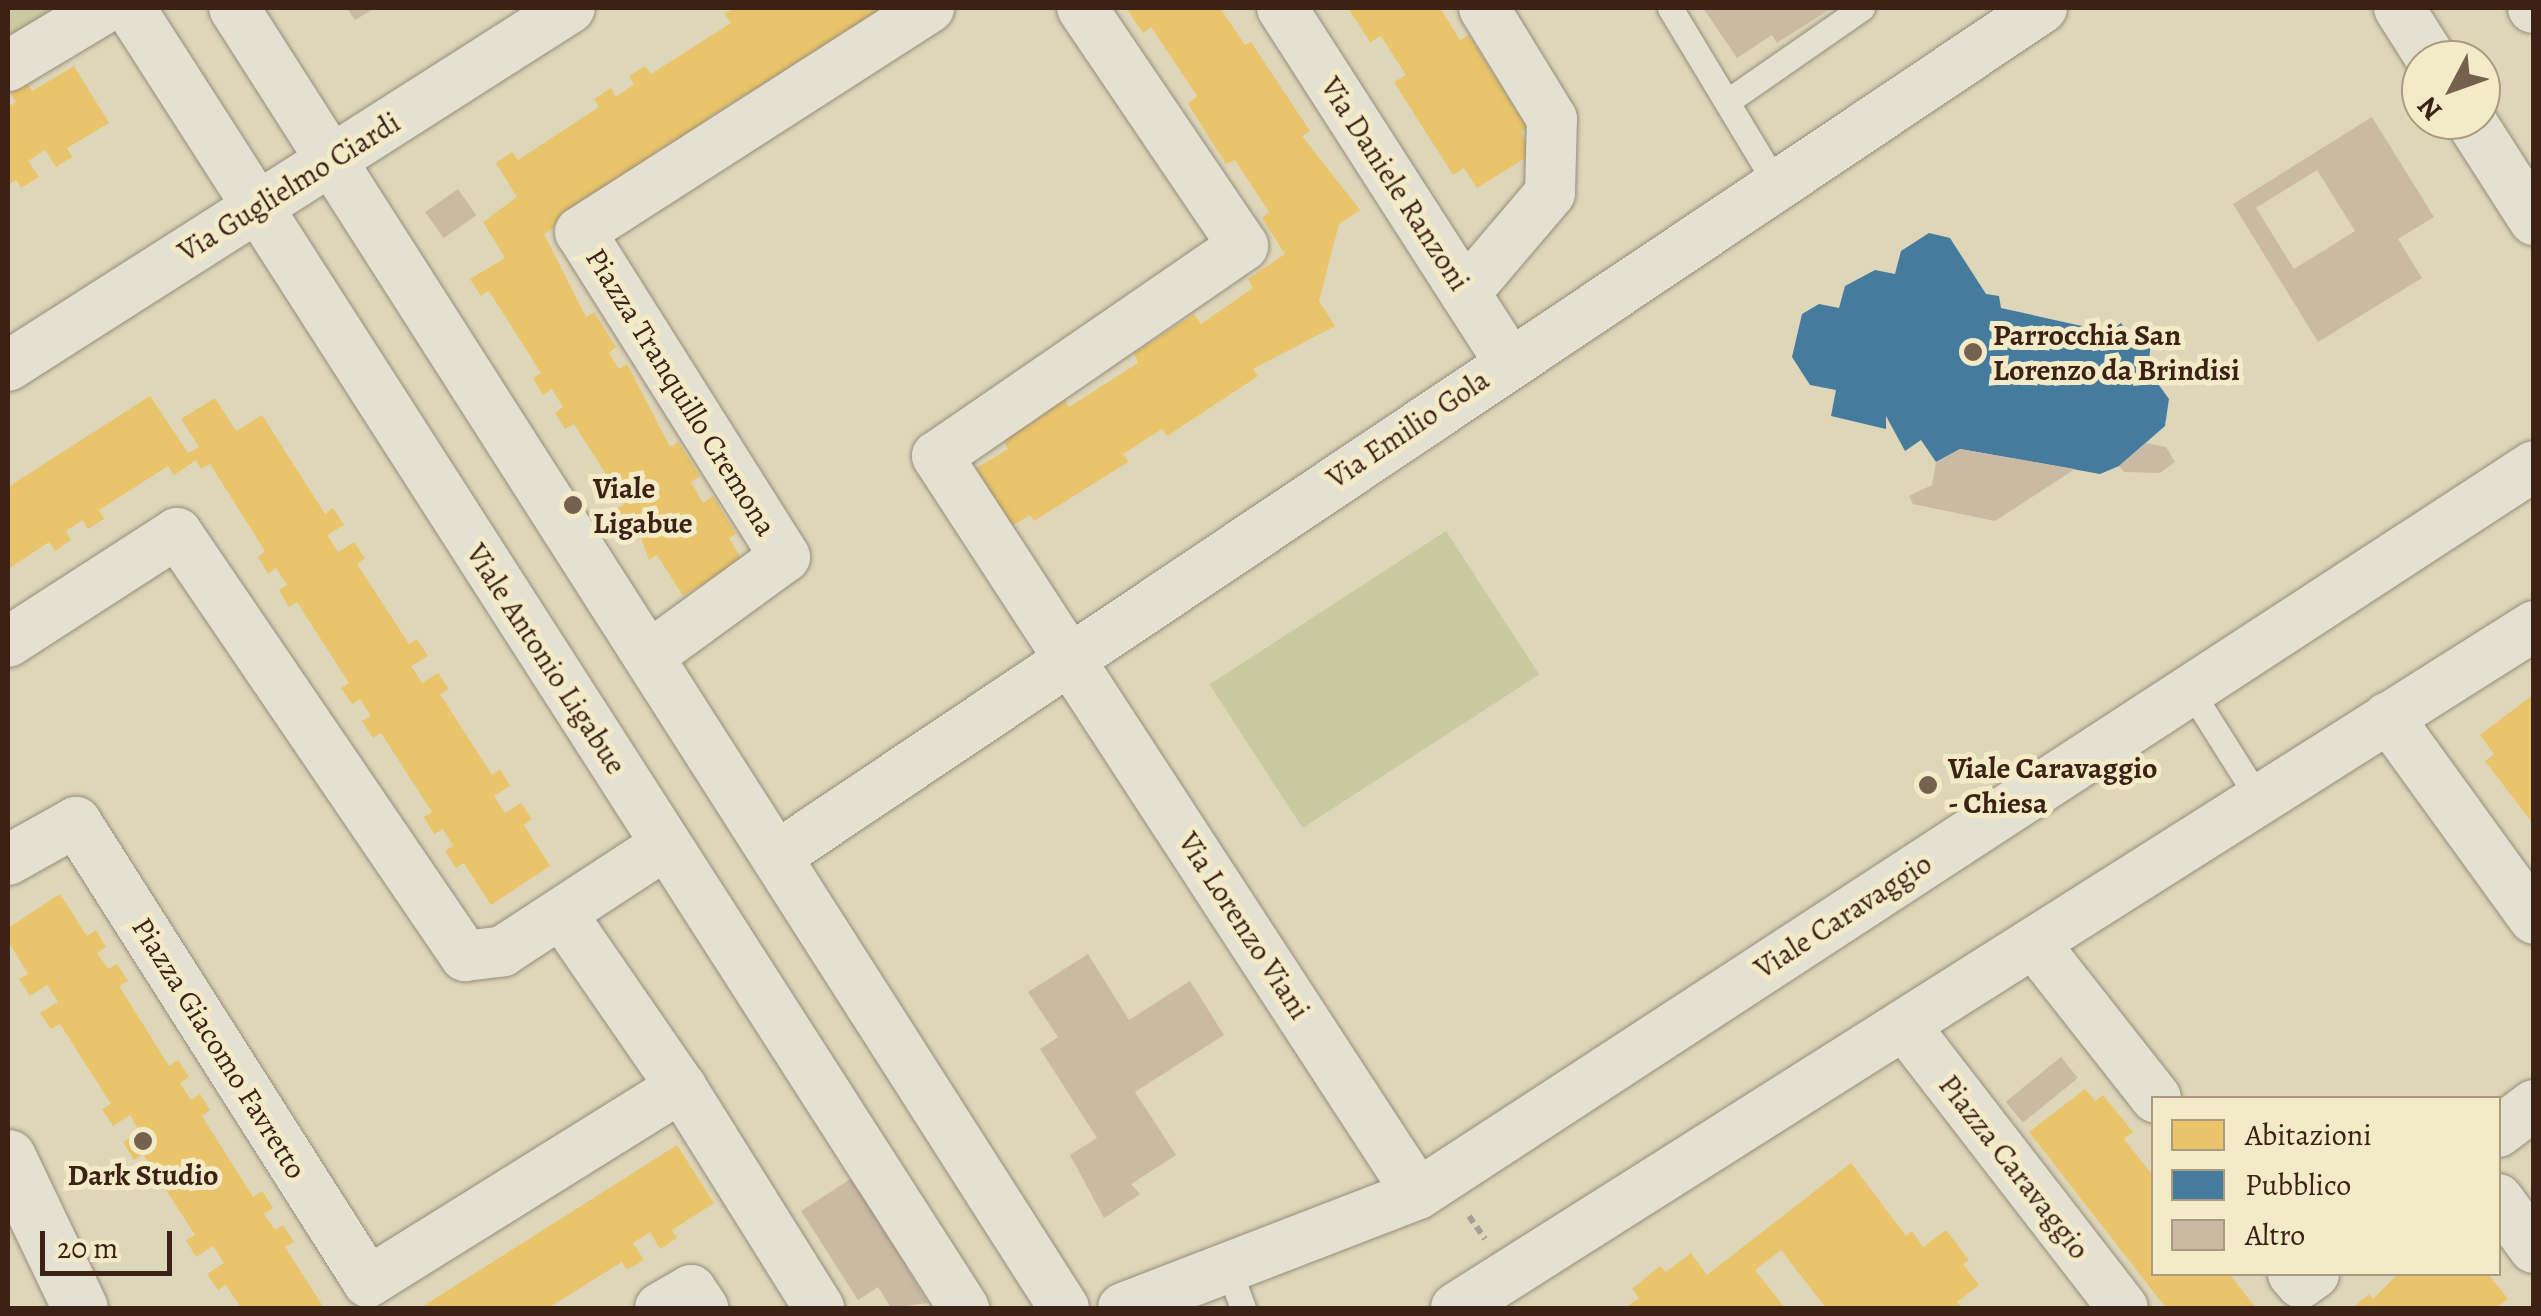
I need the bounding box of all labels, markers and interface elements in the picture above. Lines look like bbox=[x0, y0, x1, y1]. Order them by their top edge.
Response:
north arrow bbox=[2401, 40, 2501, 140]
street label: Via Daniele Ranzoni bbox=[1313, 70, 1477, 298]
text: N bbox=[2409, 88, 2451, 129]
street label: Via Guglielmo Ciardi bbox=[171, 104, 407, 270]
street label: Piazza Tranquillo Cremona bbox=[578, 242, 784, 542]
place label: Parrocchia San Lorenzo da Brindisi bbox=[1993, 317, 2240, 388]
marker: Parrocchia San Lorenzo da Brindisi bbox=[1962, 341, 1984, 363]
street label: Via Emilio Gola bbox=[1320, 362, 1496, 496]
place label: Viale Ligabue bbox=[593, 470, 693, 540]
marker: Viale Ligabue bbox=[562, 494, 584, 516]
street label: Viale Antonio Ligabue bbox=[458, 537, 634, 781]
place label: Viale Caravaggio - Chiesa bbox=[1948, 750, 2157, 820]
marker: Viale Caravaggio - Chiesa bbox=[1917, 774, 1939, 796]
street label: Via Lorenzo Viani bbox=[1170, 826, 1318, 1026]
street label: Viale Caravaggio bbox=[1748, 845, 1938, 987]
street label: Piazza Giacomo Favretto bbox=[124, 911, 314, 1185]
street label: Piazza Caravaggio bbox=[1931, 1068, 2097, 1266]
legend bbox=[2151, 1096, 2501, 1276]
text: Abitazioni bbox=[2245, 1115, 2372, 1155]
marker: Dark Studio bbox=[132, 1130, 154, 1152]
place label: Dark Studio bbox=[68, 1157, 218, 1193]
text: Pubblico bbox=[2245, 1165, 2351, 1205]
scale bar bbox=[45, 1211, 178, 1273]
text: Altro bbox=[2245, 1215, 2305, 1255]
text: 20 m bbox=[57, 1228, 118, 1268]

